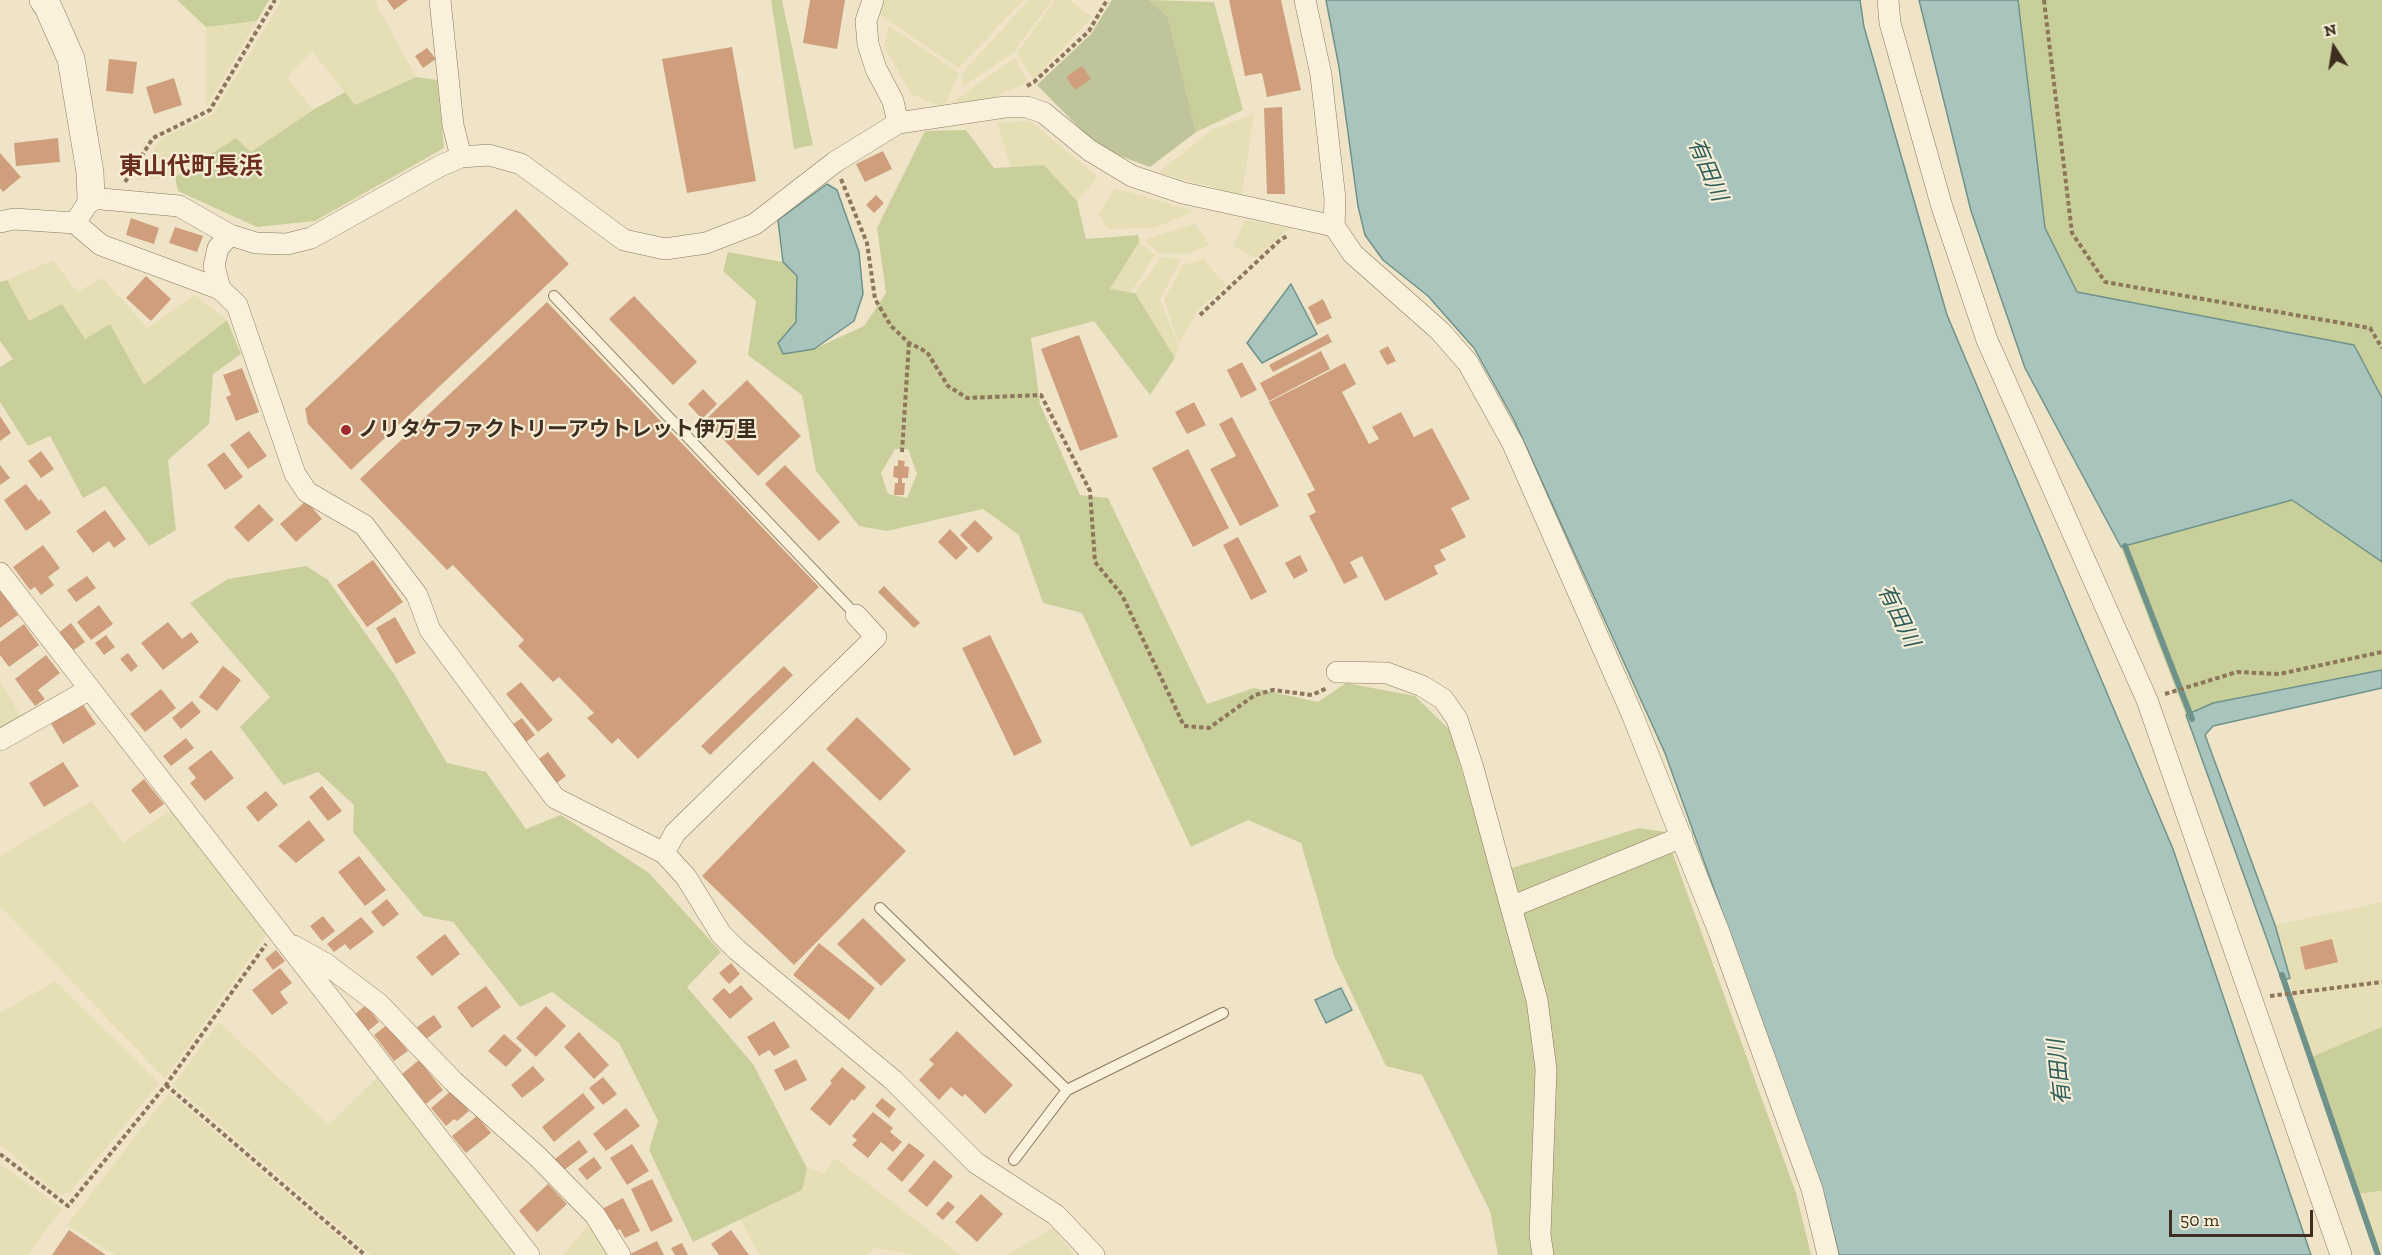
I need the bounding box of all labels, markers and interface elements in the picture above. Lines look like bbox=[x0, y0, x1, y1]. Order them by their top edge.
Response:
north arrow bbox=[2304, 18, 2364, 78]
text: N bbox=[2322, 19, 2338, 40]
water label: 有田川 bbox=[1682, 134, 1732, 206]
district label: 東山代町長浜 bbox=[119, 153, 263, 181]
place label: ノリタケファクトリーアウトレット伊万里 bbox=[358, 417, 757, 443]
marker: ノリタケファクトリーアウトレット伊万里 bbox=[339, 423, 353, 437]
water label: 有田川 bbox=[1872, 581, 1924, 651]
water label: 有田川 bbox=[2043, 1038, 2077, 1106]
scale bar bbox=[2172, 1198, 2316, 1236]
text: 50 m bbox=[2180, 1209, 2219, 1231]

